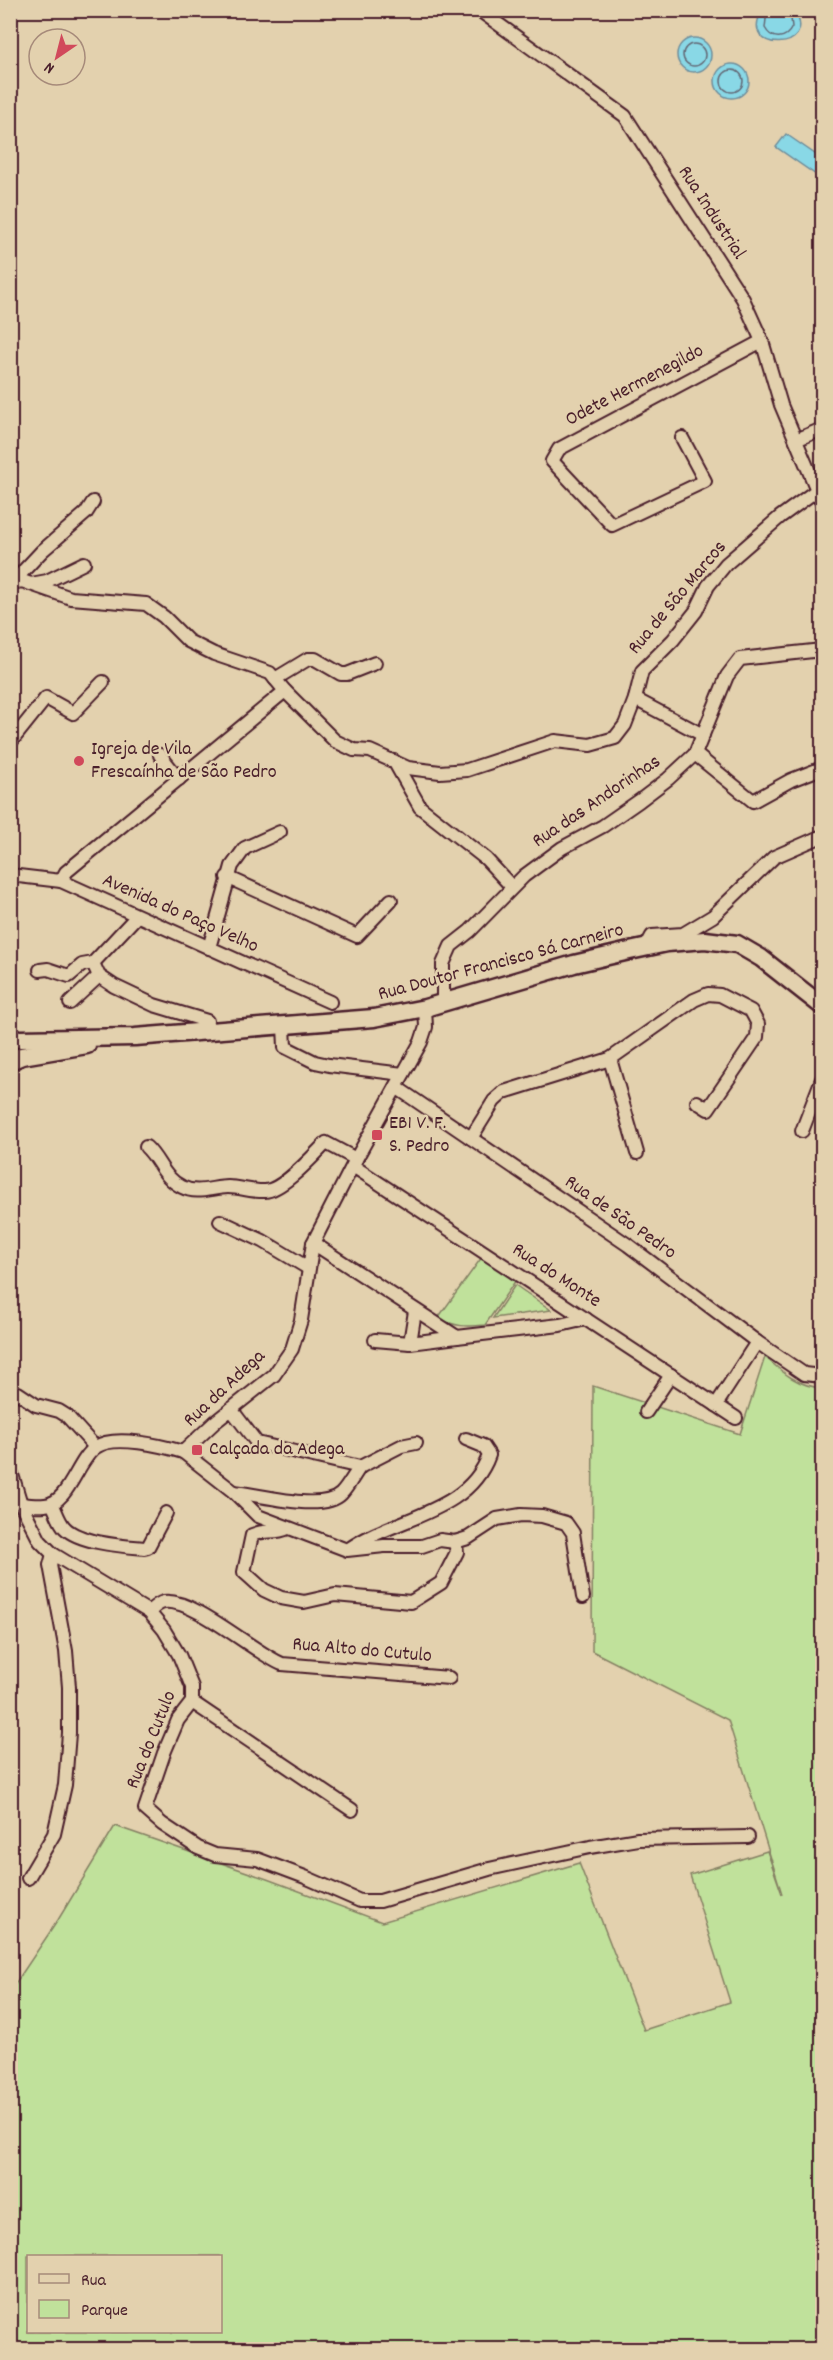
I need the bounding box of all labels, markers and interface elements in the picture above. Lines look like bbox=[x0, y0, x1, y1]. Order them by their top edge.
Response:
north arrow bbox=[27, 27, 87, 87]
text: N bbox=[40, 55, 60, 79]
street label: Rua Industrial bbox=[670, 161, 752, 266]
street label: Odete Hermenegildo bbox=[561, 338, 709, 434]
street label: Rua de São Marcos bbox=[622, 535, 734, 661]
place label: Igreja de Vila Frescaínha de São Pedro bbox=[91, 736, 277, 787]
street label: Rua das Andorinhas bbox=[527, 749, 667, 855]
marker: Igreja de Vila Frescaínha de São Pedro bbox=[72, 754, 86, 768]
street label: Avenida do Paço Velho bbox=[97, 867, 263, 961]
street label: Rua Doutor Francisco Sá Carneiro bbox=[375, 917, 627, 1009]
place label: EB1 V. F. S. Pedro bbox=[389, 1110, 449, 1161]
marker: EB1 V. F. S. Pedro bbox=[370, 1128, 384, 1142]
street label: Rua de São Pedro bbox=[558, 1169, 682, 1267]
street label: Rua do Monte bbox=[506, 1237, 606, 1315]
street label: Rua da Adega bbox=[178, 1343, 273, 1434]
place label: Calçada da Adega bbox=[209, 1436, 345, 1464]
marker: Calçada da Adega bbox=[190, 1443, 204, 1457]
street label: Rua Alto do Cutulo bbox=[291, 1631, 433, 1671]
street label: Rua do Cutulo bbox=[120, 1687, 184, 1793]
legend bbox=[27, 2255, 222, 2333]
text: Rua bbox=[81, 2269, 107, 2294]
text: Parque bbox=[81, 2299, 128, 2324]

